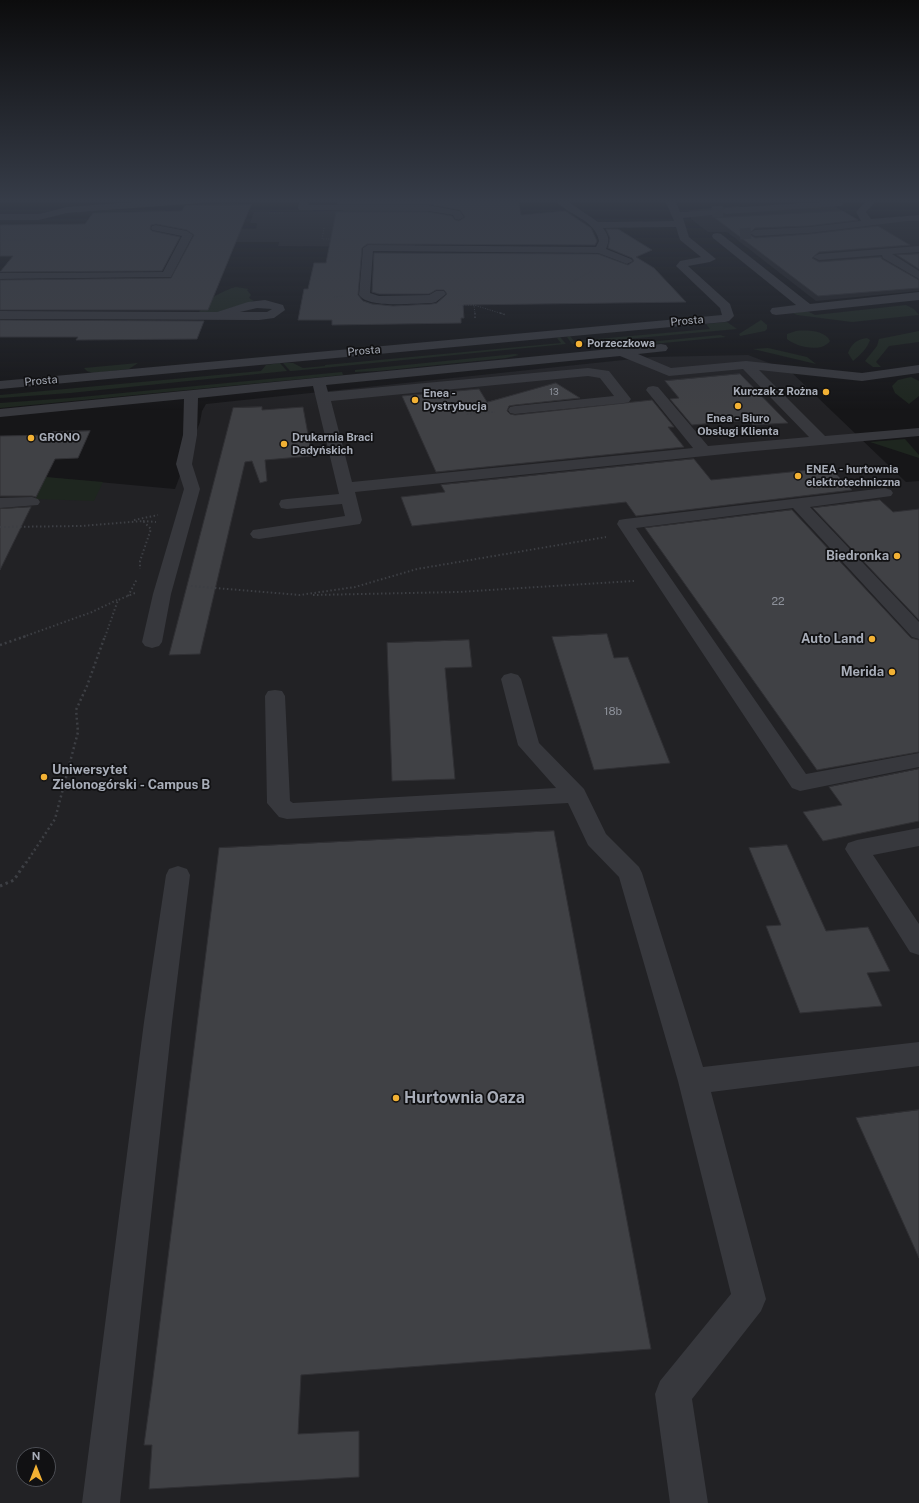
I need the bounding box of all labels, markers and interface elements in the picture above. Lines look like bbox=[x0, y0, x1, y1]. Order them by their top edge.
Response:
street label: Prosta bbox=[670, 313, 704, 329]
place label: Porzeczkowa bbox=[587, 337, 655, 351]
marker: Porzeczkowa bbox=[574, 339, 584, 349]
street label: Prosta bbox=[347, 343, 381, 359]
street label: Prosta bbox=[24, 373, 58, 389]
place label: Kurczak z Rożna bbox=[733, 385, 818, 399]
place label: Enea - Dystrybucja bbox=[423, 387, 487, 413]
house number: 13 bbox=[549, 387, 559, 397]
marker: Kurczak z Rożna bbox=[821, 387, 831, 397]
marker: Enea - Dystrybucja bbox=[410, 395, 420, 405]
marker: Enea - Biuro Obsługi Klienta bbox=[733, 401, 743, 411]
place label: Enea - Biuro Obsługi Klienta bbox=[697, 412, 779, 438]
place label: GRONO bbox=[39, 431, 80, 445]
place label: Drukarnia Braci Dadyńskich bbox=[292, 431, 373, 457]
marker: GRONO bbox=[26, 433, 36, 443]
marker: Drukarnia Braci Dadyńskich bbox=[279, 439, 289, 449]
place label: ENEA - hurtownia elektrotechniczna bbox=[806, 463, 900, 489]
marker: ENEA - hurtownia elektrotechniczna bbox=[793, 471, 803, 481]
place label: Biedronka bbox=[826, 548, 889, 564]
marker: Biedronka bbox=[892, 551, 902, 561]
house number: 22 bbox=[771, 595, 785, 609]
place label: Auto Land bbox=[801, 631, 864, 647]
marker: Auto Land bbox=[867, 634, 877, 644]
place label: Merida bbox=[841, 664, 884, 680]
marker: Merida bbox=[887, 667, 897, 677]
house number: 18b bbox=[604, 705, 622, 719]
place label: Uniwersytet Zielonogórski - Campus B bbox=[52, 762, 210, 793]
marker: Uniwersytet Zielonogórski - Campus B bbox=[39, 772, 49, 782]
place label: Hurtownia Oaza bbox=[404, 1088, 525, 1108]
marker: Hurtownia Oaza bbox=[391, 1093, 401, 1103]
north arrow bbox=[16, 1447, 56, 1487]
text: N bbox=[32, 1450, 40, 1462]

